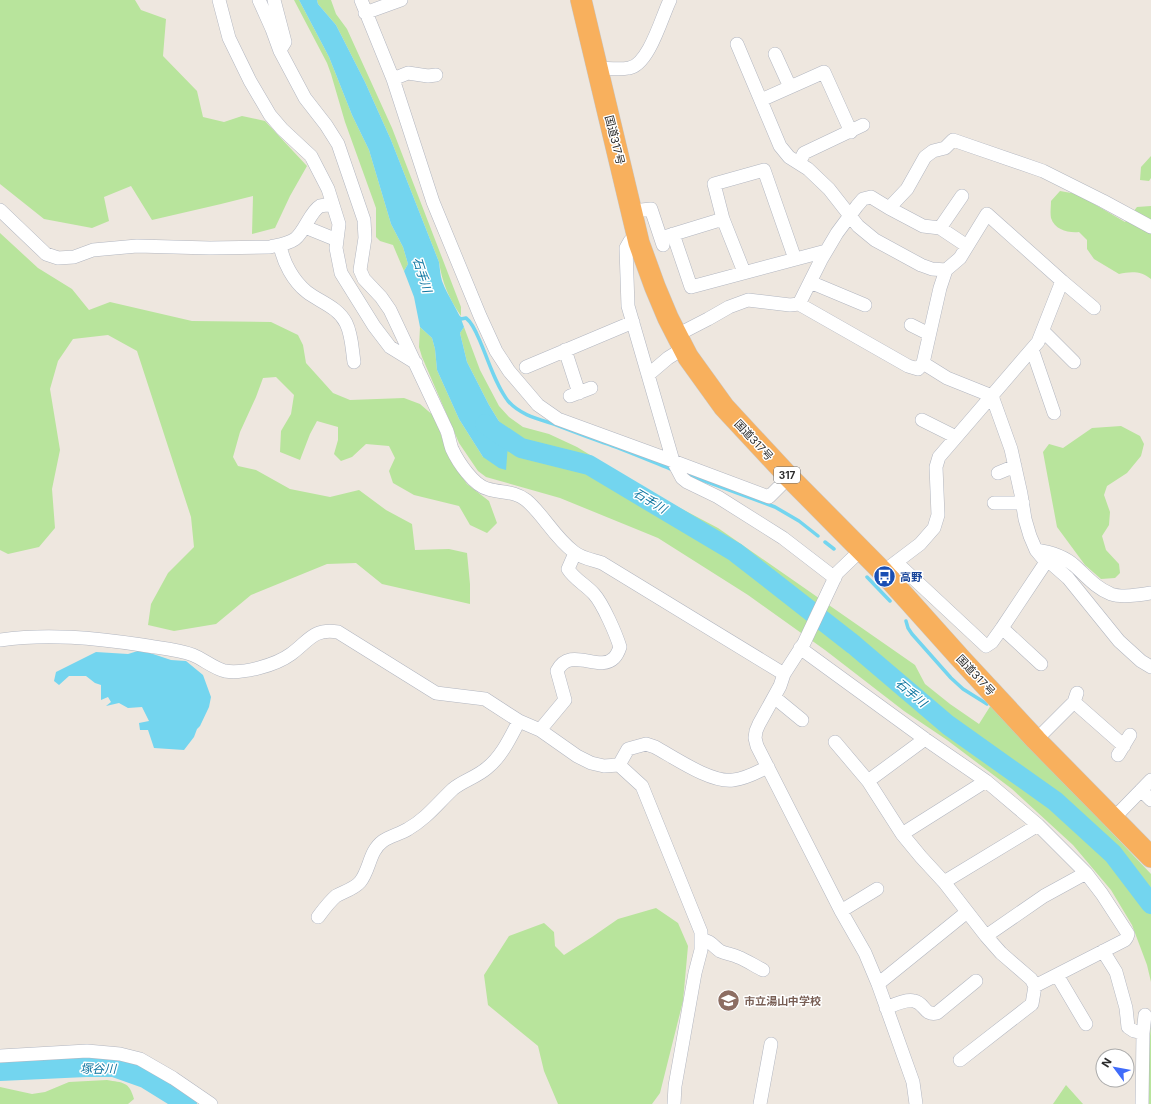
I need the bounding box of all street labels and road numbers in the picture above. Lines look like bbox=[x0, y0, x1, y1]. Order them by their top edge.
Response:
street label: 国道317号 bbox=[602, 114, 628, 166]
street label: 国道317号 bbox=[732, 417, 776, 463]
road number: 317 bbox=[774, 467, 800, 483]
street label: 国道317号 bbox=[954, 652, 998, 698]

